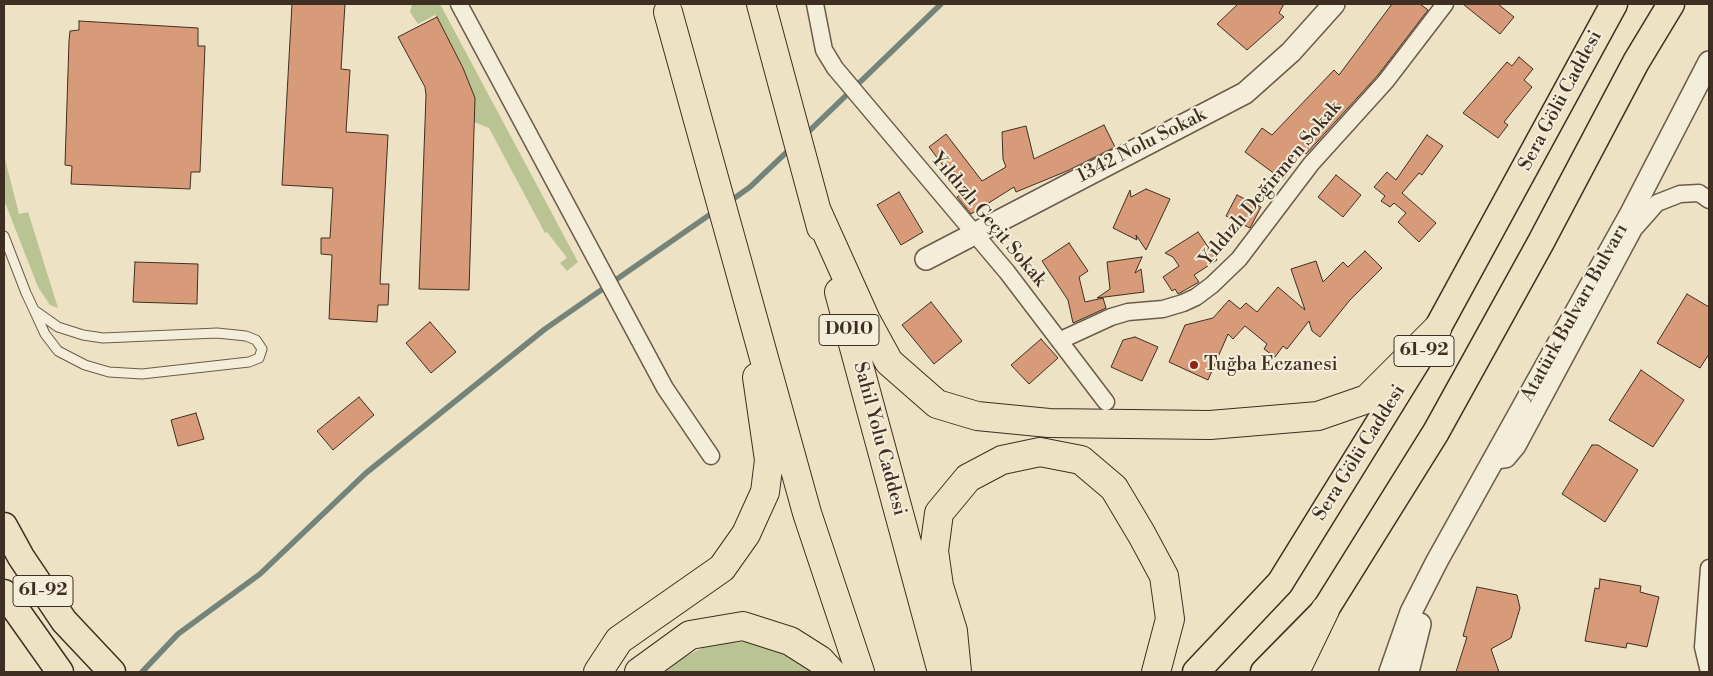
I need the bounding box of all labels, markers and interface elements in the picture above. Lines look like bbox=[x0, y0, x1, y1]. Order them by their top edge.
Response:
street label: Sera Gölü Caddesi bbox=[1514, 27, 1608, 175]
street label: Yıldızlı Değirmen Sokak bbox=[1195, 97, 1347, 271]
street label: 1342 Nolu Sokak bbox=[1074, 104, 1210, 188]
street label: Yıldızlı Geçit Sokak bbox=[925, 148, 1051, 292]
street label: Atatürk Bulvarı Bulvarı bbox=[1517, 220, 1633, 406]
road number: D010 bbox=[819, 314, 879, 346]
road number: 61-92 bbox=[1394, 336, 1454, 366]
place label: Tuğba Eczanesi bbox=[1204, 354, 1338, 376]
marker: Tuğba Eczanesi bbox=[1188, 359, 1200, 371]
street label: Sahil Yolu Caddesi bbox=[848, 360, 910, 518]
street label: Sera Gölü Caddesi bbox=[1309, 381, 1411, 525]
road number: 61-92 bbox=[13, 576, 73, 606]

